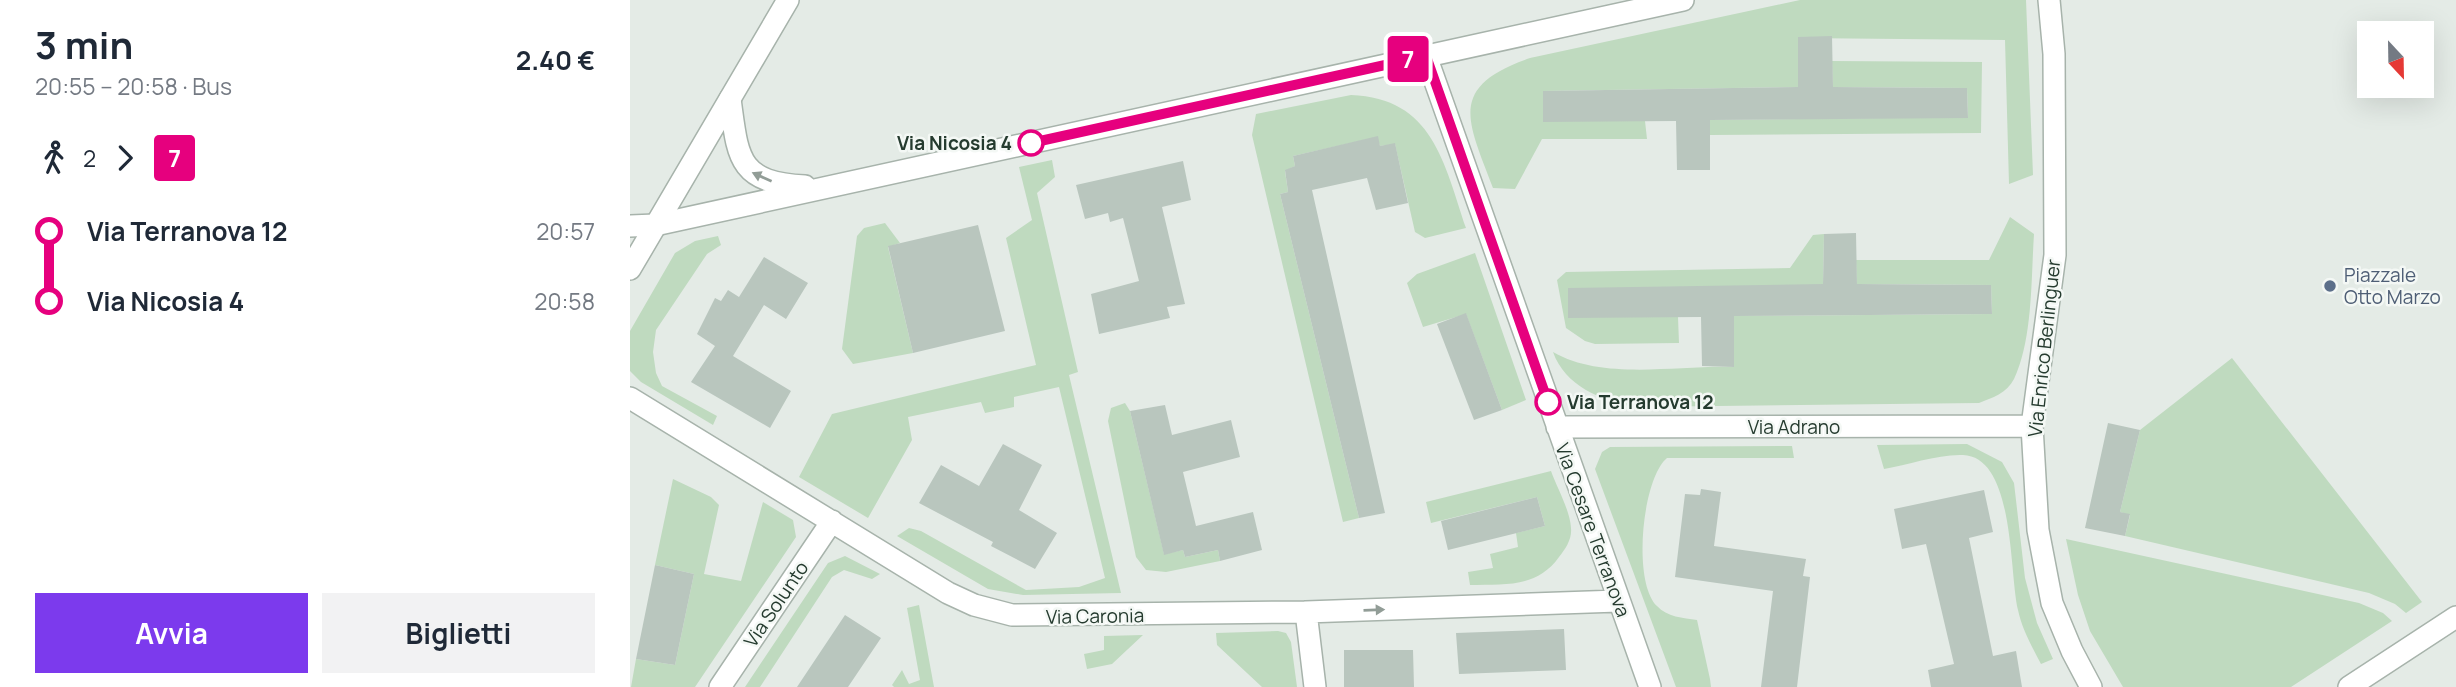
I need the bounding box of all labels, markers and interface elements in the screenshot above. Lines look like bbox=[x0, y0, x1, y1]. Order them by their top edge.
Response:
text: 3 min bbox=[35, 18, 133, 70]
north arrow bbox=[2357, 21, 2434, 98]
map controls bbox=[2357, 21, 2434, 98]
line badge: 7 bbox=[1385, 36, 1431, 82]
text: 2.40 € bbox=[516, 42, 595, 78]
text: 7 bbox=[1402, 42, 1414, 75]
text: 20:55 – 20:58 · Bus bbox=[35, 70, 232, 102]
place label: Via Nicosia 4 bbox=[897, 130, 1012, 156]
marker: Via Nicosia 4 bbox=[1018, 130, 1044, 156]
icon: walk bbox=[35, 139, 73, 177]
icon: forward bbox=[106, 139, 144, 177]
text: 7 bbox=[168, 141, 181, 174]
text: 2 bbox=[83, 142, 96, 174]
one-way arrow bbox=[751, 171, 772, 182]
text: Via Terranova 12 bbox=[87, 213, 288, 249]
text: 20:57 bbox=[536, 215, 595, 247]
street label: Via Enrico Berlinguer bbox=[2022, 258, 2066, 438]
place label: Piazzale Otto Marzo bbox=[2344, 262, 2441, 310]
marker: Piazzale Otto Marzo bbox=[2322, 278, 2338, 294]
text: Via Nicosia 4 bbox=[87, 283, 244, 319]
text: 20:58 bbox=[534, 285, 595, 317]
marker: Via Terranova 12 bbox=[1535, 389, 1561, 415]
place label: Via Terranova 12 bbox=[1567, 389, 1714, 415]
street label: Via Adrano bbox=[1748, 414, 1840, 440]
street label: Via Cesare Terranova bbox=[1549, 439, 1637, 621]
street label: Via Solunto bbox=[738, 556, 814, 652]
button: Avvia bbox=[35, 593, 308, 673]
button: Biglietti bbox=[322, 593, 595, 673]
street label: Via Caronia bbox=[1046, 602, 1144, 630]
one-way arrow bbox=[1363, 604, 1385, 615]

